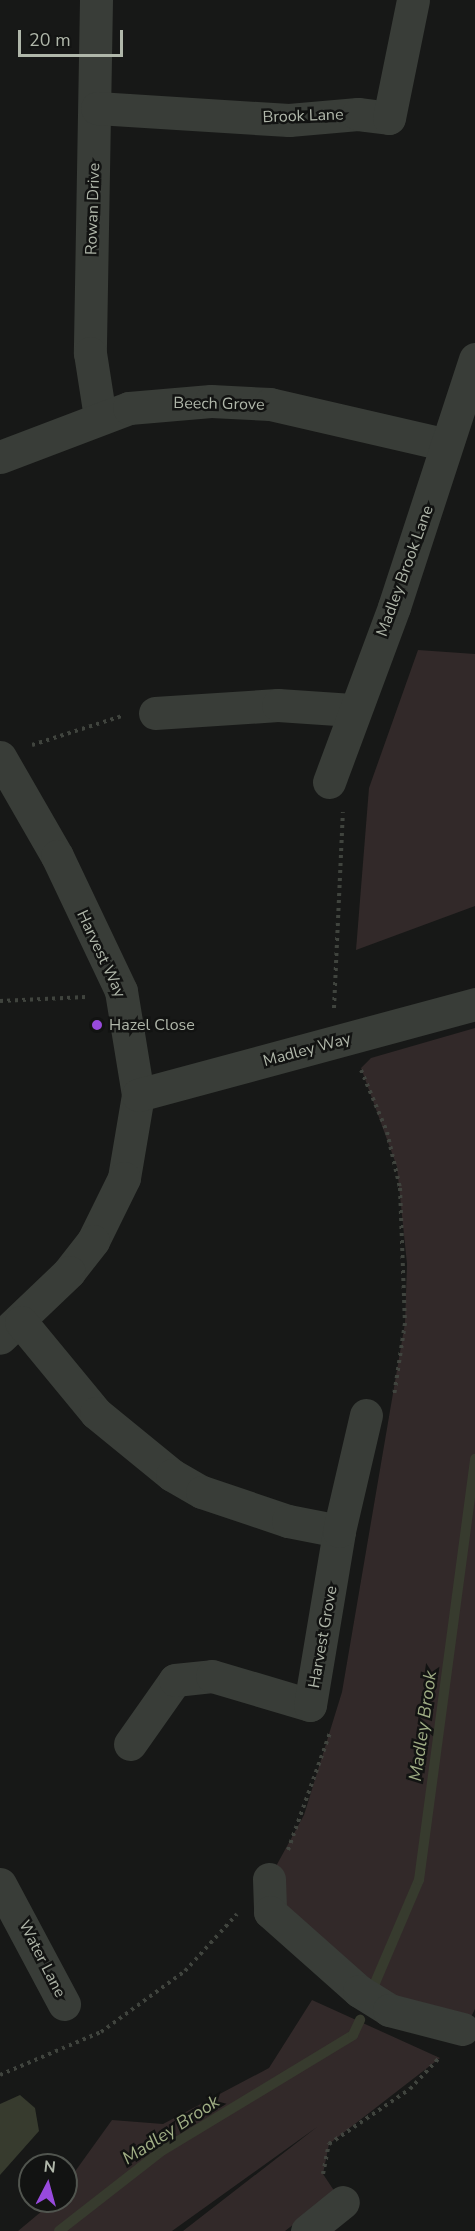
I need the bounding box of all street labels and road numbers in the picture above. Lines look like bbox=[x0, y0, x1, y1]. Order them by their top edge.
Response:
street label: Brook Lane bbox=[262, 105, 344, 127]
street label: Rowan Drive bbox=[82, 163, 104, 255]
street label: Beech Grove bbox=[173, 394, 265, 414]
street label: Madley Brook Lane bbox=[372, 503, 438, 639]
street label: Harvest Way bbox=[72, 907, 130, 1001]
street label: Madley Way bbox=[261, 1029, 353, 1071]
street label: Harvest Grove bbox=[305, 1584, 341, 1690]
street label: Water Lane bbox=[14, 1917, 70, 2001]

